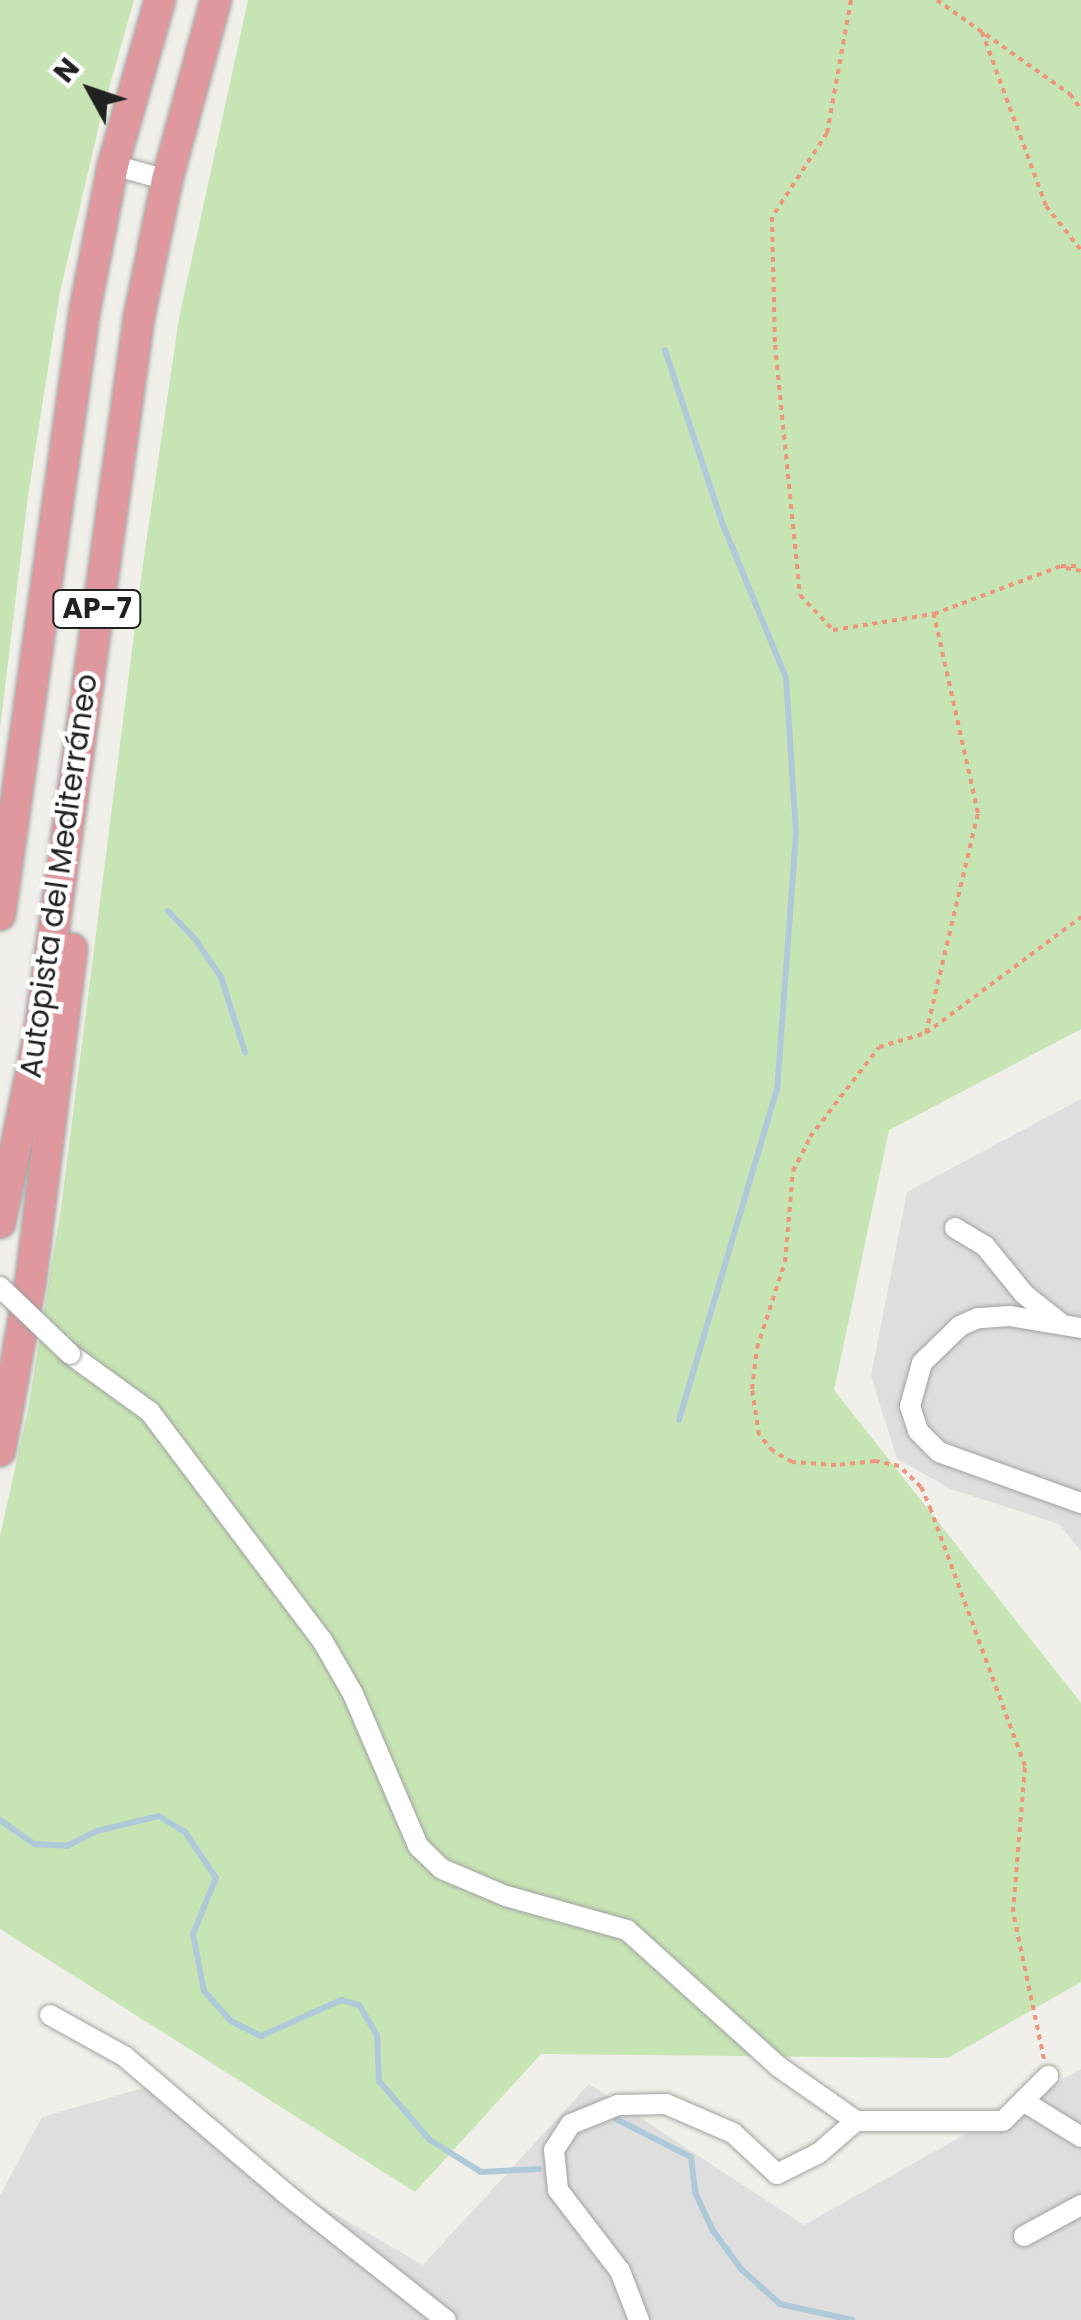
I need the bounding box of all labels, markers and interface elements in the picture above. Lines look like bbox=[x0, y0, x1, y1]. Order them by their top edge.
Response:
north arrow bbox=[40, 40, 140, 140]
text: N bbox=[45, 50, 88, 91]
road number: AP-7 bbox=[52, 586, 142, 632]
street label: Autopista del Mediterráneo bbox=[13, 672, 105, 1080]

